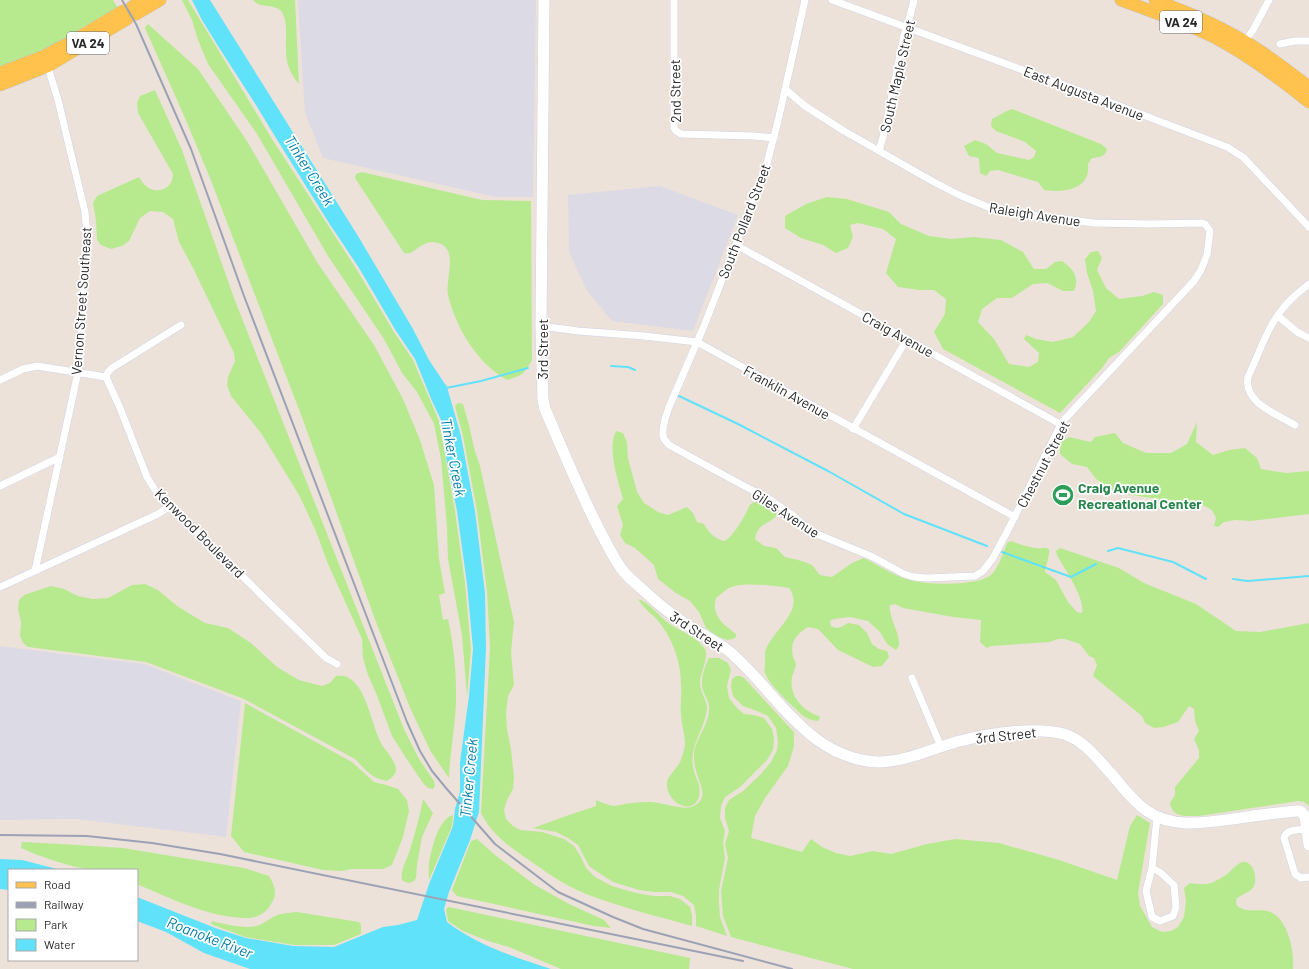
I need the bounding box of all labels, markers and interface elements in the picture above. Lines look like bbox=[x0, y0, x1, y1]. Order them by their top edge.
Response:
road number: VA 24 bbox=[1160, 11, 1202, 33]
street label: South Maple Street bbox=[876, 18, 918, 134]
road number: VA 24 bbox=[67, 32, 109, 54]
street label: 2nd Street bbox=[666, 59, 684, 123]
street label: East Augusta Avenue bbox=[1021, 62, 1147, 124]
water label: Tinker Creek bbox=[281, 132, 339, 209]
street label: South Pollard Street bbox=[714, 161, 774, 281]
street label: Raleigh Avenue bbox=[988, 198, 1082, 230]
street label: Vernon Street Southeast bbox=[67, 226, 95, 376]
street label: Craig Avenue bbox=[859, 307, 937, 361]
street label: 3rd Street bbox=[534, 319, 551, 379]
street label: Franklin Avenue bbox=[741, 361, 833, 423]
water label: Tinker Creek bbox=[438, 416, 471, 498]
street label: Chestnut Street bbox=[1013, 418, 1073, 510]
place label: Craig Avenue Recreational Center bbox=[1078, 479, 1202, 512]
sports icon: Craig Avenue Recreational Center bbox=[1050, 482, 1076, 508]
street label: Kenwood Boulevard bbox=[152, 485, 248, 581]
street label: Giles Avenue bbox=[749, 485, 823, 541]
street label: 3rd Street bbox=[667, 607, 727, 655]
street label: 3rd Street bbox=[975, 723, 1037, 747]
water label: Tinker Creek bbox=[456, 737, 480, 818]
legend bbox=[8, 869, 138, 961]
text: Road bbox=[44, 877, 71, 891]
text: Railway bbox=[44, 897, 84, 911]
water label: Roanoke River bbox=[165, 912, 256, 962]
text: Park bbox=[44, 917, 68, 931]
text: Water bbox=[44, 937, 76, 951]

